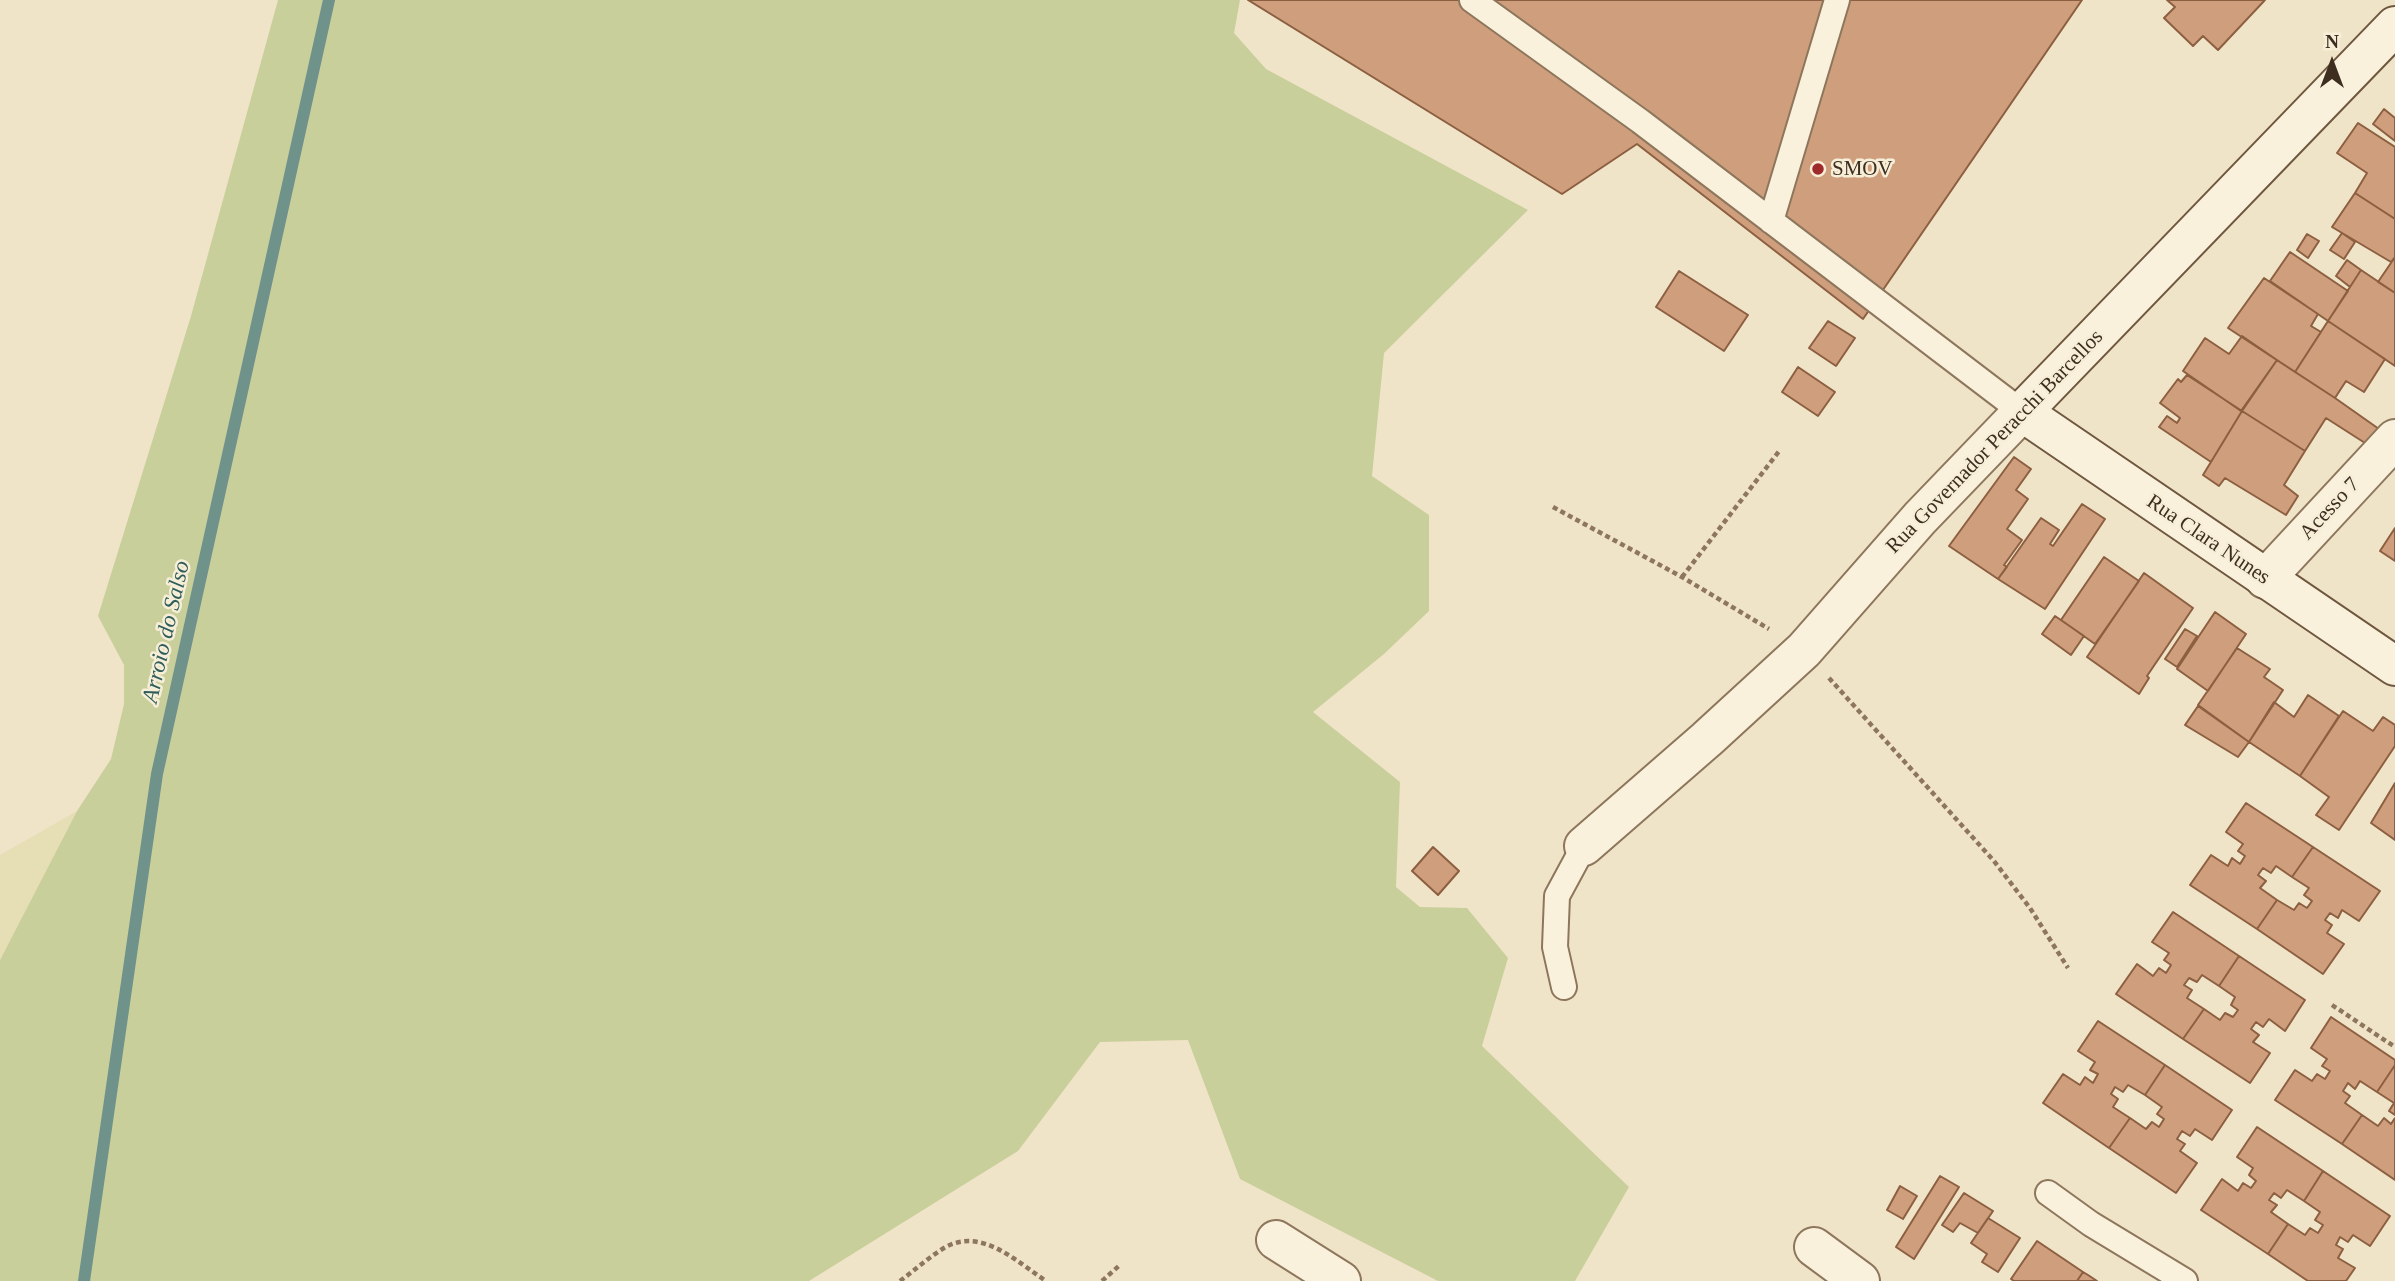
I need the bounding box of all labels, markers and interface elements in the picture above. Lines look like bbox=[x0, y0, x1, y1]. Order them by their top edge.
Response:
north arrow bbox=[2297, 28, 2367, 98]
text: N bbox=[2325, 31, 2339, 52]
place label: SMOV bbox=[1832, 156, 1893, 182]
marker: SMOV bbox=[1810, 161, 1826, 177]
street label: Rua Governador Peracchi Barcellos bbox=[1881, 325, 2109, 559]
street label: Acesso 7 bbox=[2295, 472, 2365, 546]
street label: Rua Clara Nunes bbox=[2141, 489, 2275, 591]
water label: Arroio do Salso bbox=[137, 558, 197, 706]

